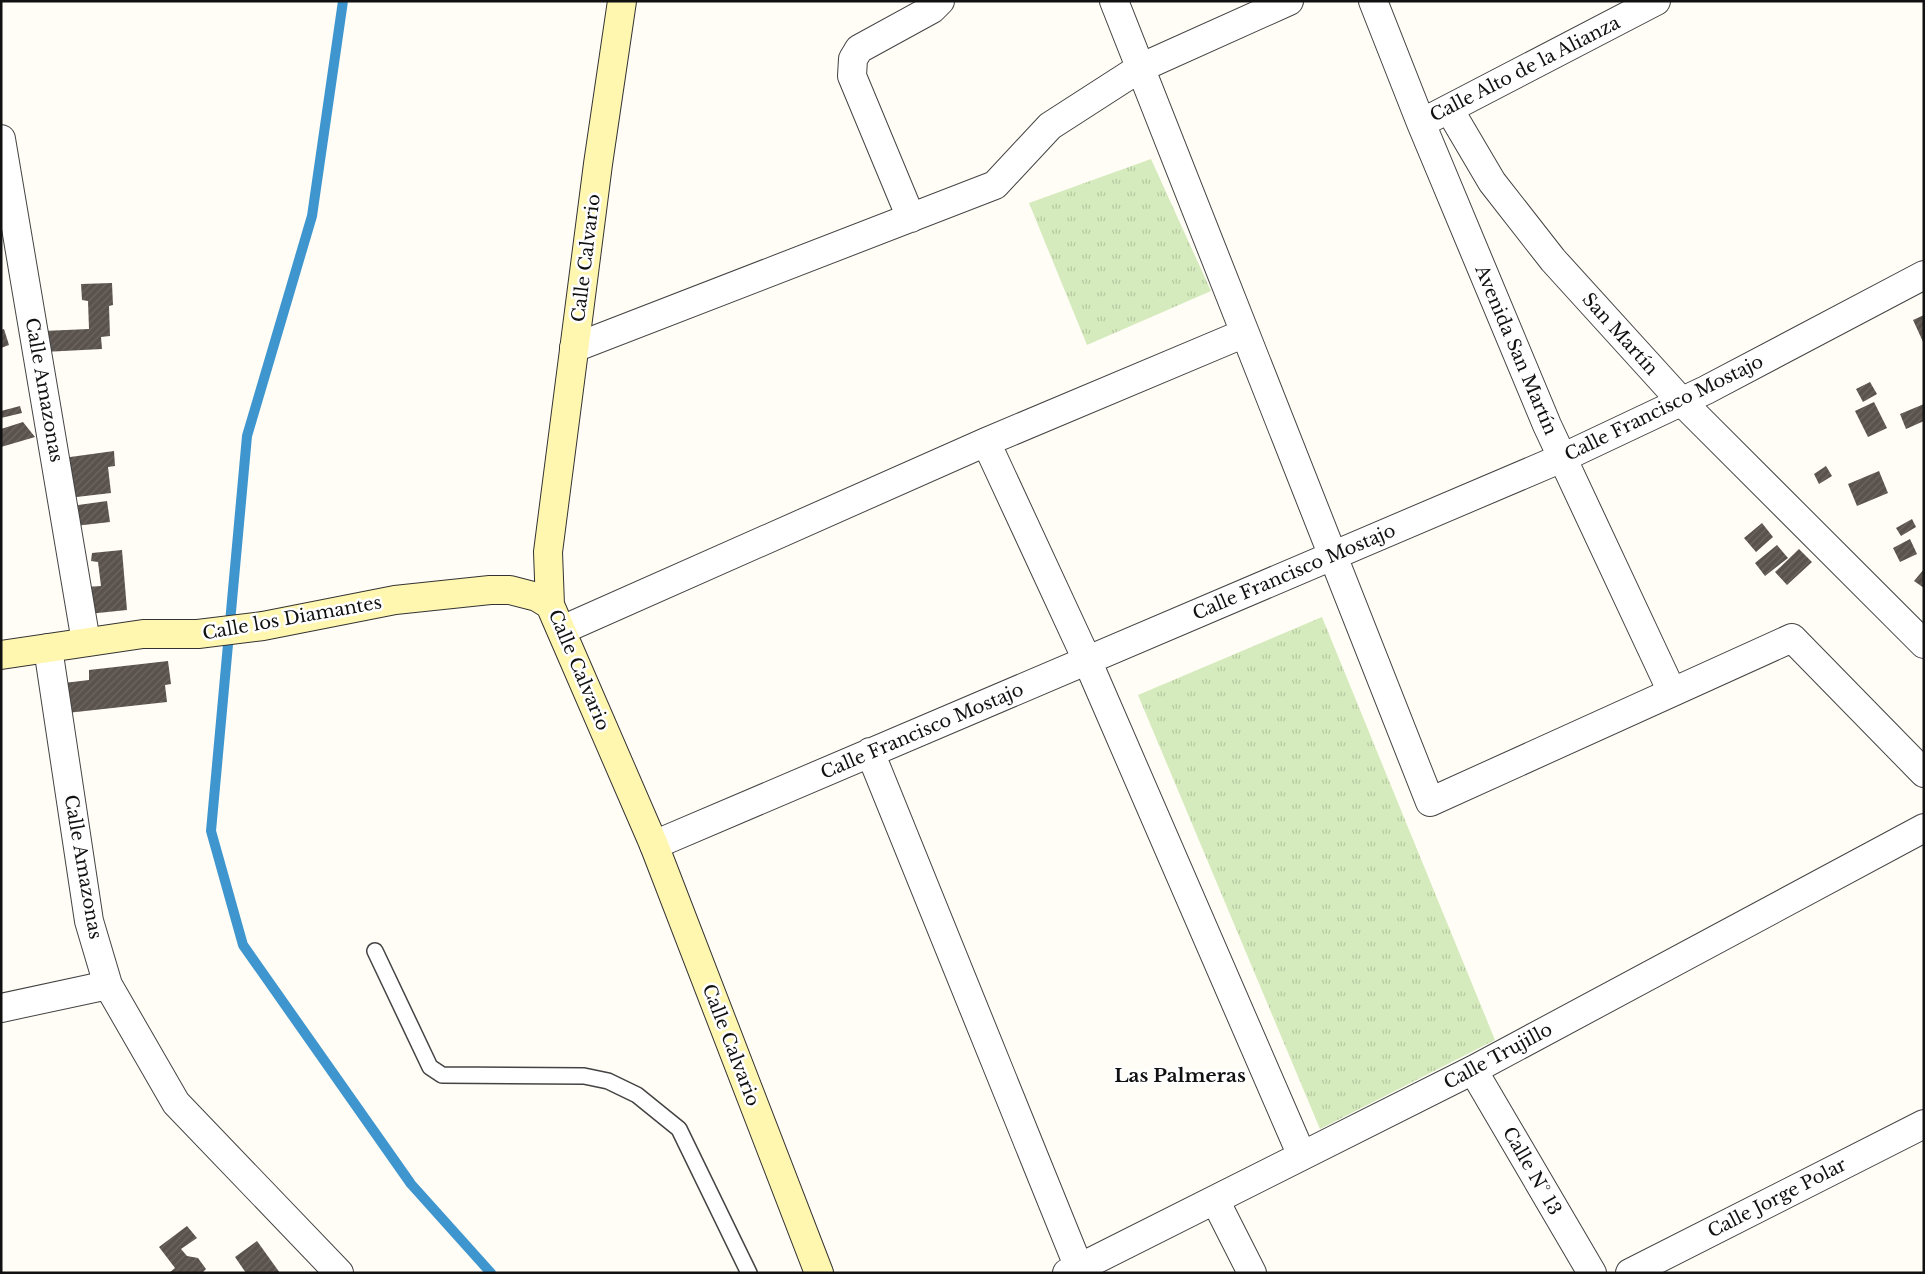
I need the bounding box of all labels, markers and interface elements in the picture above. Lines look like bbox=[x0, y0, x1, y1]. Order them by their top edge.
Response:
street label: Calle Alto de la Alianza bbox=[1426, 11, 1624, 127]
street label: Calle Calvario bbox=[567, 193, 605, 323]
street label: Avenida San Martín bbox=[1470, 261, 1562, 438]
street label: San Martín bbox=[1577, 288, 1663, 380]
street label: Calle Amazonas bbox=[20, 316, 68, 464]
street label: Calle Francisco Mostajo bbox=[1561, 350, 1767, 466]
street label: Calle Francisco Mostajo bbox=[1189, 519, 1399, 625]
street label: Calle los Diamantes bbox=[201, 591, 383, 645]
street label: Calle Calvario bbox=[544, 606, 614, 734]
street label: Calle Francisco Mostajo bbox=[817, 678, 1027, 784]
street label: Calle Amazonas bbox=[59, 793, 107, 941]
street label: Calle Calvario bbox=[698, 981, 764, 1109]
street label: Calle Trujillo bbox=[1440, 1018, 1556, 1094]
district label: Las Palmeras bbox=[1114, 1064, 1246, 1087]
street label: Calle N° 13 bbox=[1498, 1123, 1566, 1219]
street label: Calle Jorge Polar bbox=[1704, 1153, 1850, 1242]

